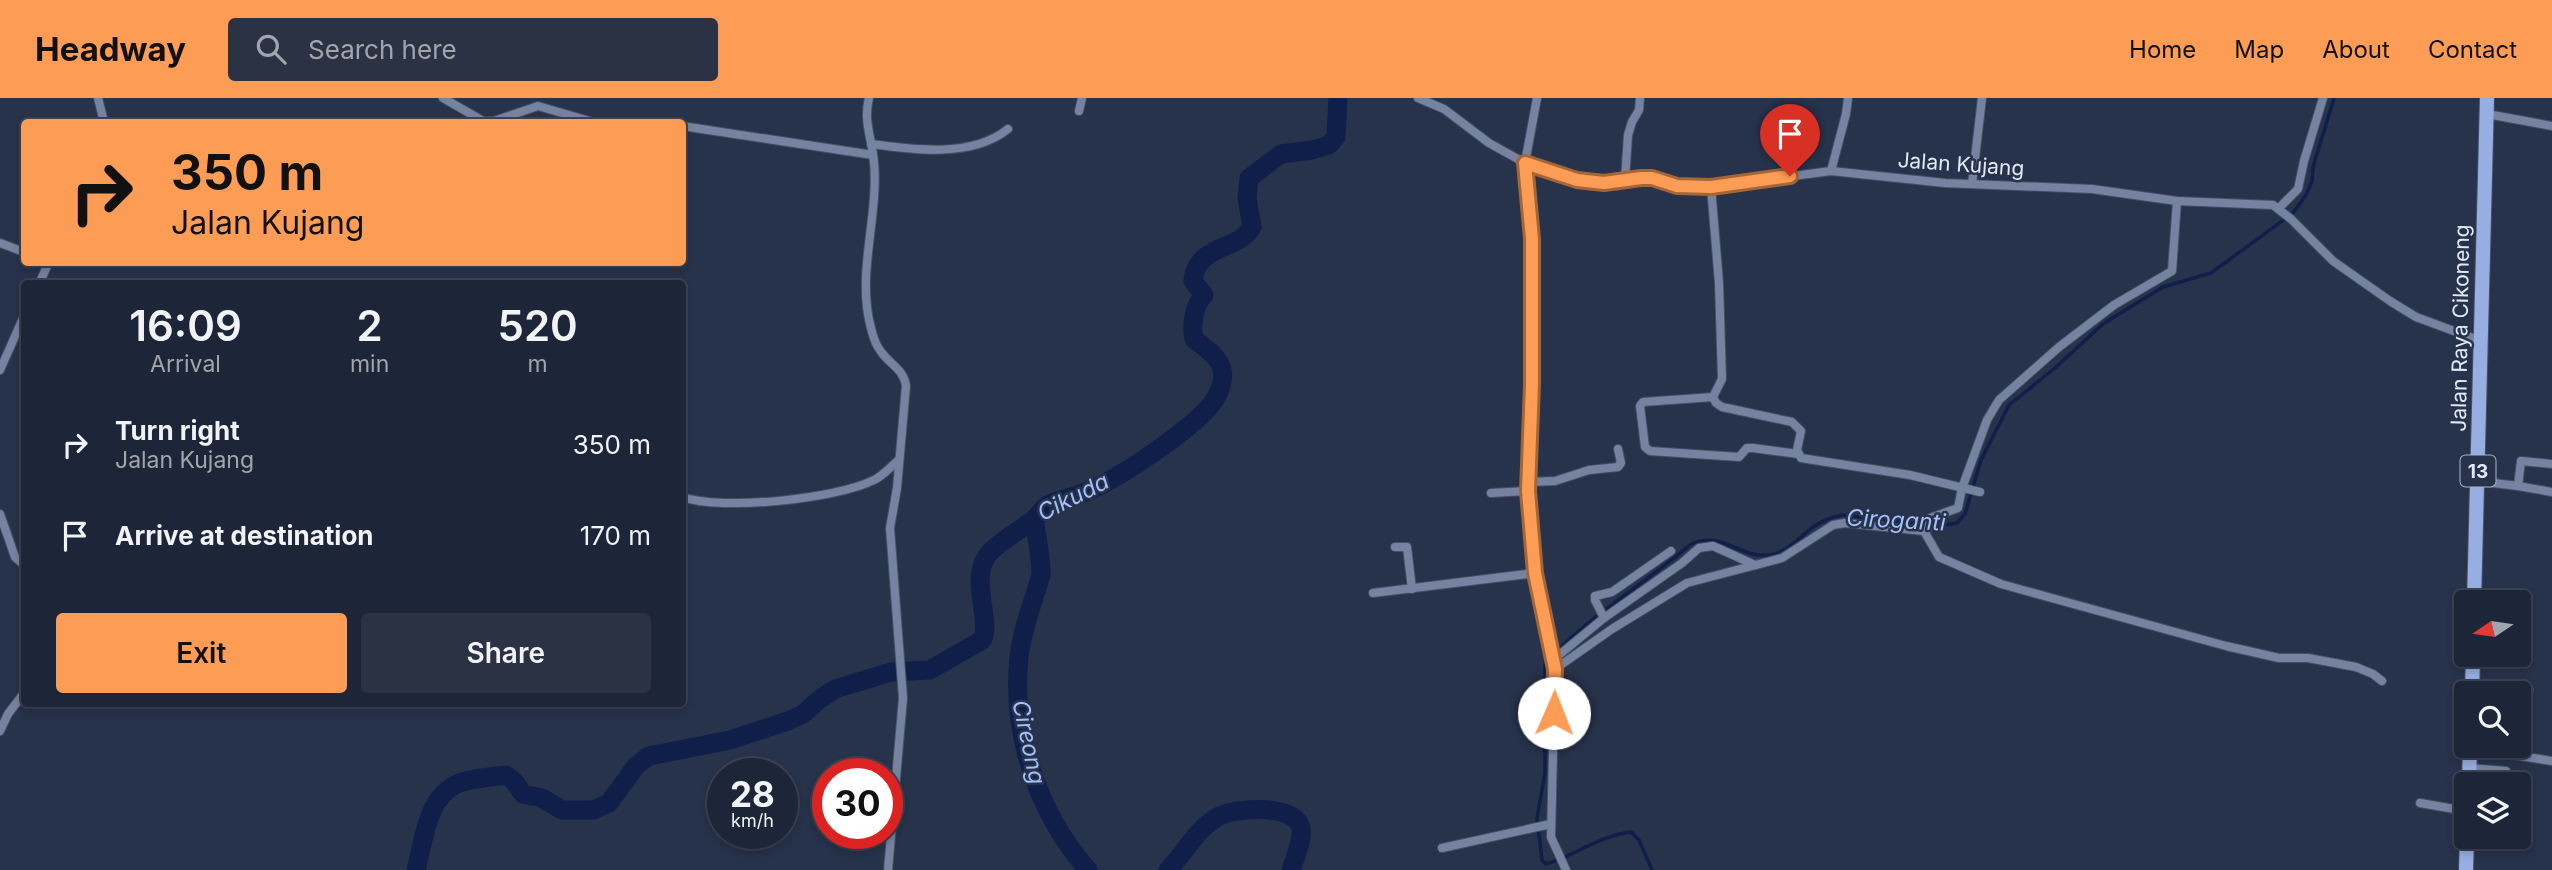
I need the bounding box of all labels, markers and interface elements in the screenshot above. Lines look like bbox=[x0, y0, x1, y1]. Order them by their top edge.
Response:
search box bbox=[228, 18, 718, 81]
text: Headway bbox=[35, 29, 186, 69]
icon: search bbox=[252, 30, 290, 68]
text: Search here bbox=[308, 34, 457, 65]
text: Home bbox=[2129, 35, 2196, 64]
text: Map bbox=[2234, 35, 2284, 64]
text: About bbox=[2322, 35, 2390, 64]
text: Contact bbox=[2428, 35, 2517, 64]
pin bbox=[1760, 104, 1820, 176]
icon: arrive bbox=[1771, 115, 1809, 153]
text: 350 m bbox=[171, 143, 323, 202]
icon: right bbox=[56, 147, 147, 238]
street label: Jalan Kujang bbox=[1897, 147, 2025, 181]
text: Jalan Kujang bbox=[171, 203, 364, 242]
street label: Jalan Raya Cikoneng bbox=[2446, 224, 2474, 432]
text: 16:09 bbox=[129, 300, 242, 351]
text: 2 bbox=[357, 300, 383, 351]
text: 520 bbox=[497, 300, 578, 351]
text: Arrival bbox=[150, 350, 221, 378]
text: min bbox=[350, 350, 389, 378]
text: m bbox=[528, 350, 548, 378]
text: Turn right bbox=[115, 415, 240, 446]
icon: right bbox=[56, 426, 94, 464]
text: 350 m bbox=[573, 429, 651, 460]
text: Jalan Kujang bbox=[115, 446, 254, 474]
road number: 13 bbox=[2460, 456, 2496, 486]
water label: Cikuda bbox=[1032, 467, 1114, 527]
water label: Ciroganti bbox=[1846, 503, 1947, 537]
icon: arrive bbox=[56, 517, 94, 555]
text: Arrive at destination bbox=[115, 520, 374, 551]
text: 170 m bbox=[580, 520, 651, 551]
north arrow bbox=[2454, 590, 2530, 667]
map controls bbox=[2454, 590, 2531, 849]
button: Exit bbox=[56, 613, 347, 693]
button: Share bbox=[361, 613, 651, 693]
position arrow bbox=[1517, 676, 1591, 750]
button: search bbox=[2454, 681, 2531, 758]
water label: Cireong bbox=[1006, 697, 1052, 787]
speed limit sign: 30 bbox=[812, 758, 903, 849]
button: layers bbox=[2454, 772, 2531, 849]
text: 28 bbox=[730, 773, 775, 815]
text: km/h bbox=[731, 810, 774, 831]

